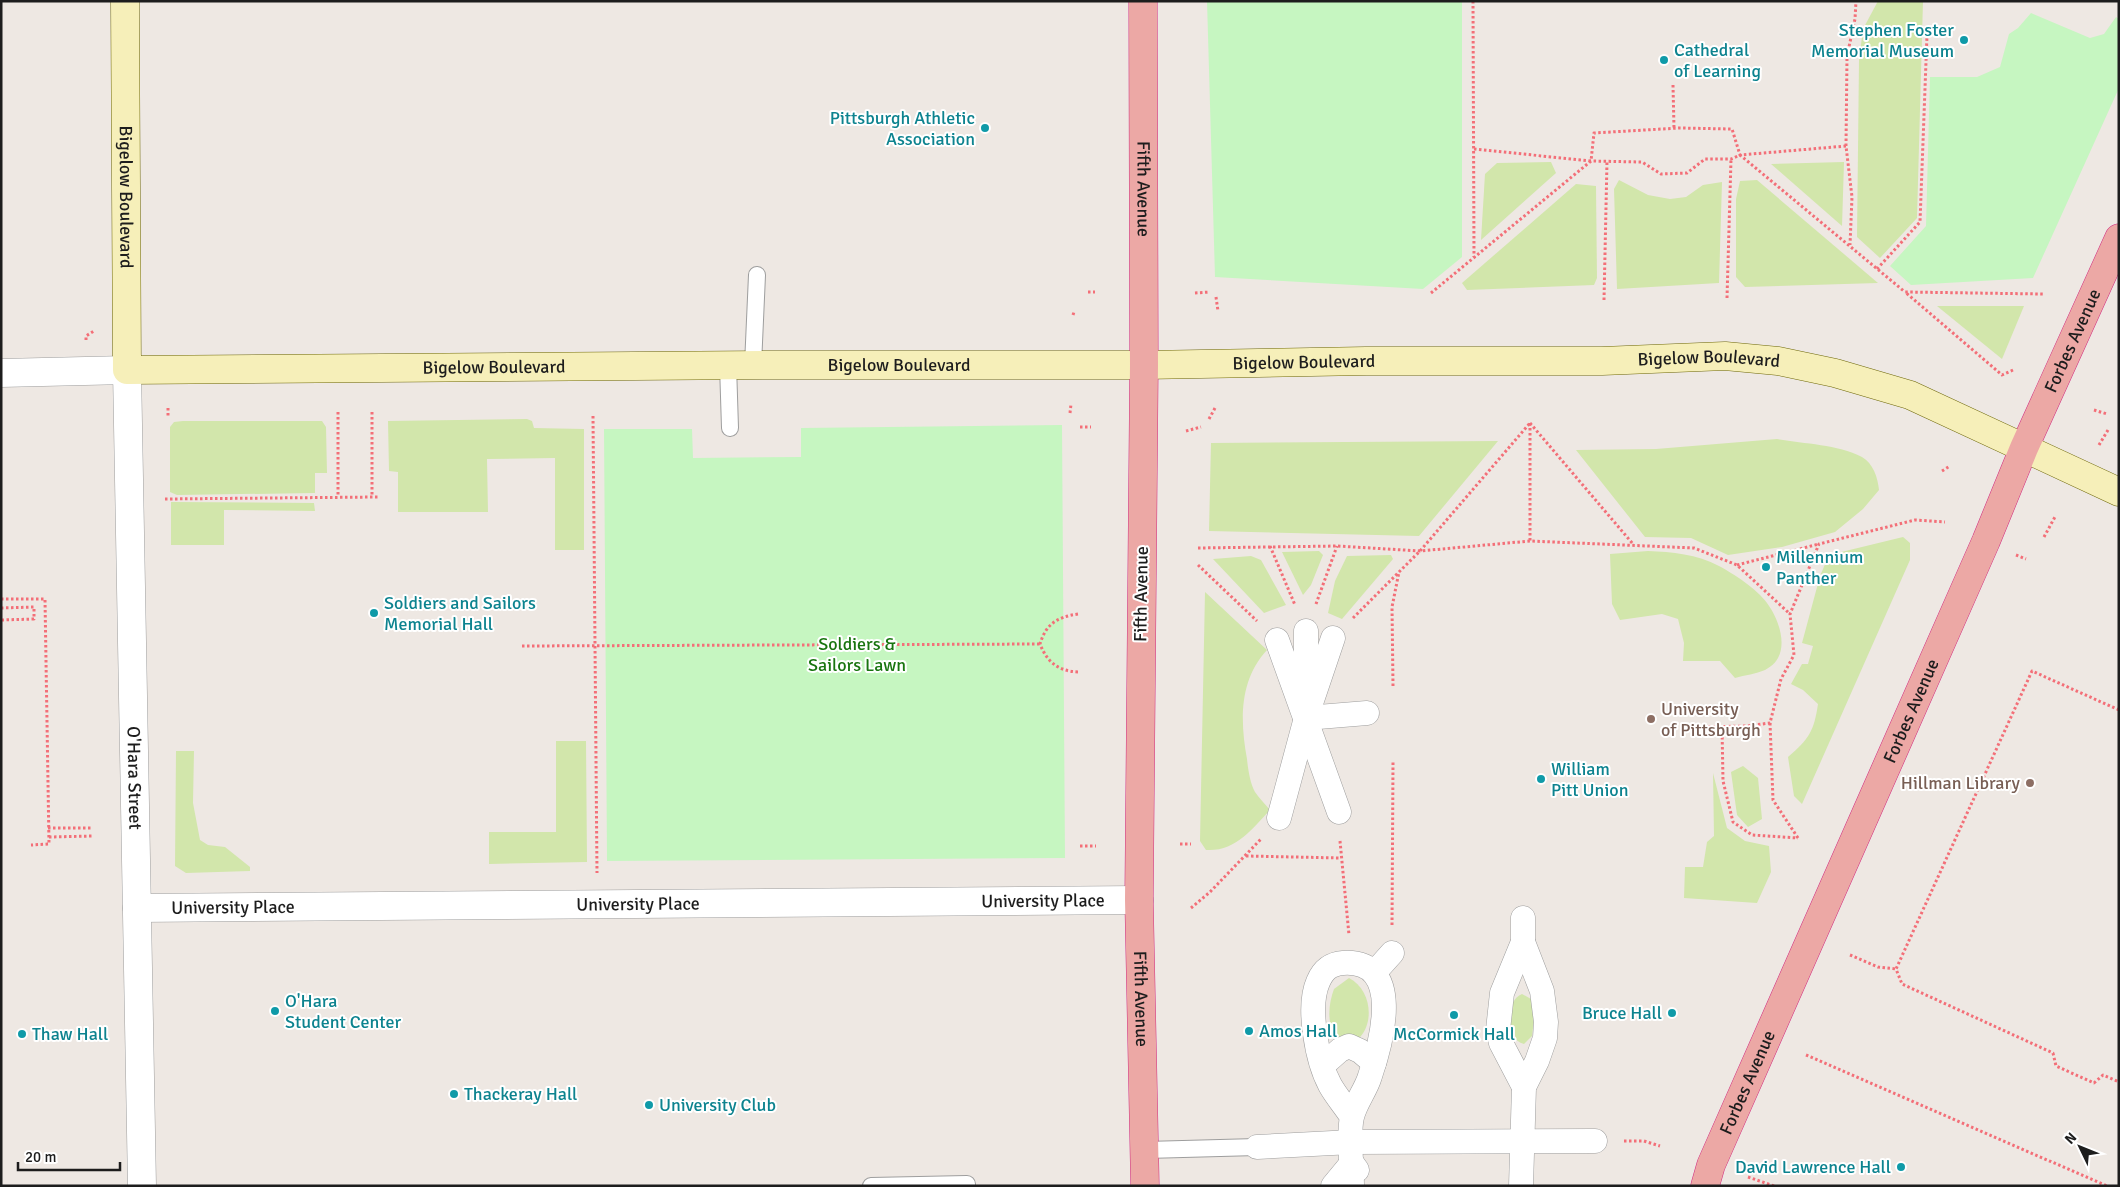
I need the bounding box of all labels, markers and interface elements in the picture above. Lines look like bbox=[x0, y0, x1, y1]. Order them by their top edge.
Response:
place label: Stephen Foster Memorial Museum bbox=[1811, 19, 1954, 62]
marker: Stephen Foster Memorial Museum bbox=[1958, 34, 1970, 46]
place label: Cathedral of Learning bbox=[1674, 39, 1761, 82]
marker: Cathedral of Learning bbox=[1658, 54, 1670, 66]
place label: Pittsburgh Athletic Association bbox=[830, 107, 975, 150]
marker: Pittsburgh Athletic Association bbox=[979, 122, 991, 134]
street label: Bigelow Boulevard bbox=[115, 125, 137, 269]
street label: Fifth Avenue bbox=[1132, 141, 1155, 237]
street label: Forbes Avenue bbox=[2040, 285, 2106, 396]
street label: Bigelow Boulevard bbox=[1637, 345, 1781, 372]
street label: Bigelow Boulevard bbox=[1232, 350, 1375, 374]
street label: Bigelow Boulevard bbox=[827, 354, 970, 376]
street label: Bigelow Boulevard bbox=[422, 356, 566, 379]
street label: Fifth Avenue bbox=[1129, 546, 1153, 642]
place label: Millennium Panther bbox=[1776, 546, 1863, 589]
marker: Millennium Panther bbox=[1760, 561, 1772, 573]
place label: Soldiers and Sailors Memorial Hall bbox=[384, 592, 536, 635]
marker: Soldiers and Sailors Memorial Hall bbox=[368, 607, 380, 619]
park label: Soldiers & Sailors Lawn bbox=[808, 633, 906, 676]
street label: Forbes Avenue bbox=[1879, 655, 1944, 766]
place label: University of Pittsburgh bbox=[1661, 698, 1761, 741]
marker: University of Pittsburgh bbox=[1645, 713, 1657, 725]
street label: O'Hara Street bbox=[123, 726, 146, 830]
place label: William Pitt Union bbox=[1551, 758, 1628, 801]
place label: Hillman Library bbox=[1901, 772, 2021, 794]
marker: William Pitt Union bbox=[1535, 773, 1547, 785]
marker: Hillman Library bbox=[2024, 777, 2036, 789]
street label: University Place bbox=[981, 889, 1105, 912]
street label: University Place bbox=[576, 893, 700, 915]
street label: University Place bbox=[171, 896, 295, 919]
street label: Fifth Avenue bbox=[1129, 951, 1153, 1047]
place label: O'Hara Student Center bbox=[285, 990, 401, 1033]
place label: Bruce Hall bbox=[1582, 1002, 1662, 1024]
marker: O'Hara Student Center bbox=[269, 1005, 281, 1017]
marker: Bruce Hall bbox=[1666, 1007, 1678, 1019]
marker: McCormick Hall bbox=[1448, 1009, 1460, 1021]
place label: Amos Hall bbox=[1259, 1020, 1337, 1042]
place label: Thaw Hall bbox=[32, 1023, 108, 1045]
place label: McCormick Hall bbox=[1393, 1023, 1515, 1045]
marker: Amos Hall bbox=[1243, 1025, 1255, 1037]
street label: Forbes Avenue bbox=[1715, 1027, 1780, 1138]
marker: Thaw Hall bbox=[16, 1028, 28, 1040]
place label: Thackeray Hall bbox=[464, 1083, 577, 1105]
marker: Thackeray Hall bbox=[448, 1088, 460, 1100]
place label: University Club bbox=[659, 1094, 776, 1116]
marker: University Club bbox=[643, 1099, 655, 1111]
north arrow bbox=[2055, 1122, 2105, 1172]
text: N bbox=[2061, 1129, 2080, 1148]
scale bar bbox=[18, 1140, 120, 1172]
text: 20 m bbox=[25, 1148, 56, 1166]
place label: David Lawrence Hall bbox=[1735, 1156, 1891, 1178]
marker: David Lawrence Hall bbox=[1895, 1161, 1907, 1173]

